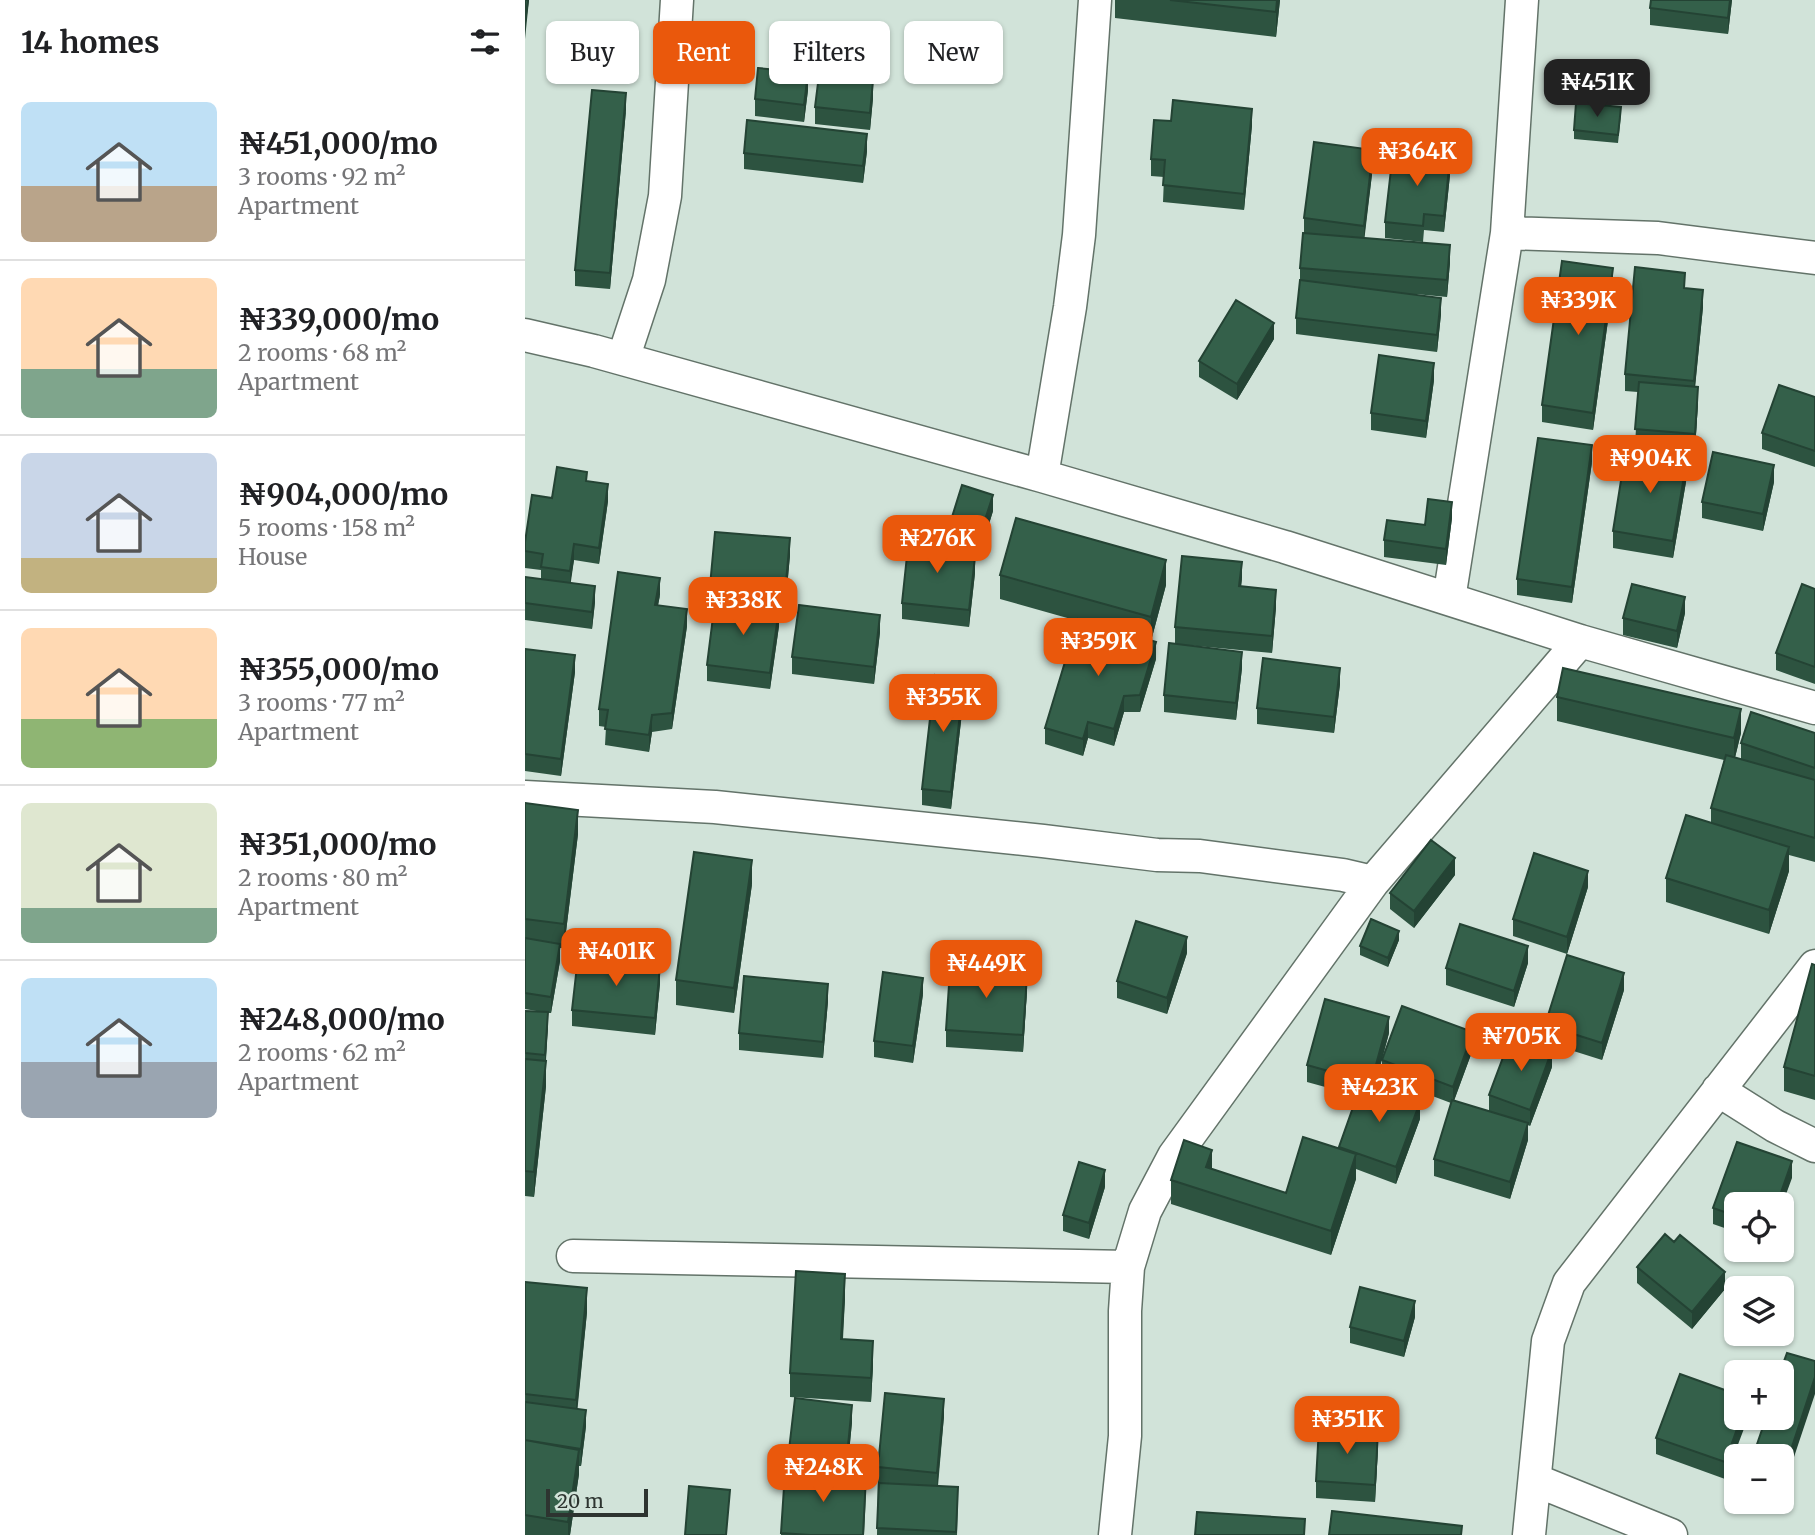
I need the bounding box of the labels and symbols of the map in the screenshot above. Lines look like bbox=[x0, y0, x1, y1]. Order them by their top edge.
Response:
pin: ₦451K bbox=[1548, 60, 1646, 119]
pin: ₦364K bbox=[1368, 128, 1466, 188]
pin: ₦339K bbox=[1529, 278, 1627, 337]
pin: ₦904K bbox=[1601, 435, 1699, 495]
pin: ₦276K bbox=[888, 516, 986, 575]
pin: ₦338K bbox=[694, 578, 792, 637]
pin: ₦359K bbox=[1049, 618, 1147, 678]
pin: ₦355K bbox=[894, 674, 992, 734]
pin: ₦401K bbox=[567, 928, 665, 988]
pin: ₦449K bbox=[937, 940, 1035, 1000]
pin: ₦705K bbox=[1472, 1014, 1570, 1073]
pin: ₦423K bbox=[1330, 1064, 1428, 1124]
pin: ₦351K bbox=[1298, 1396, 1396, 1456]
pin: ₦248K bbox=[774, 1444, 872, 1504]
scale bar bbox=[546, 1486, 647, 1518]

